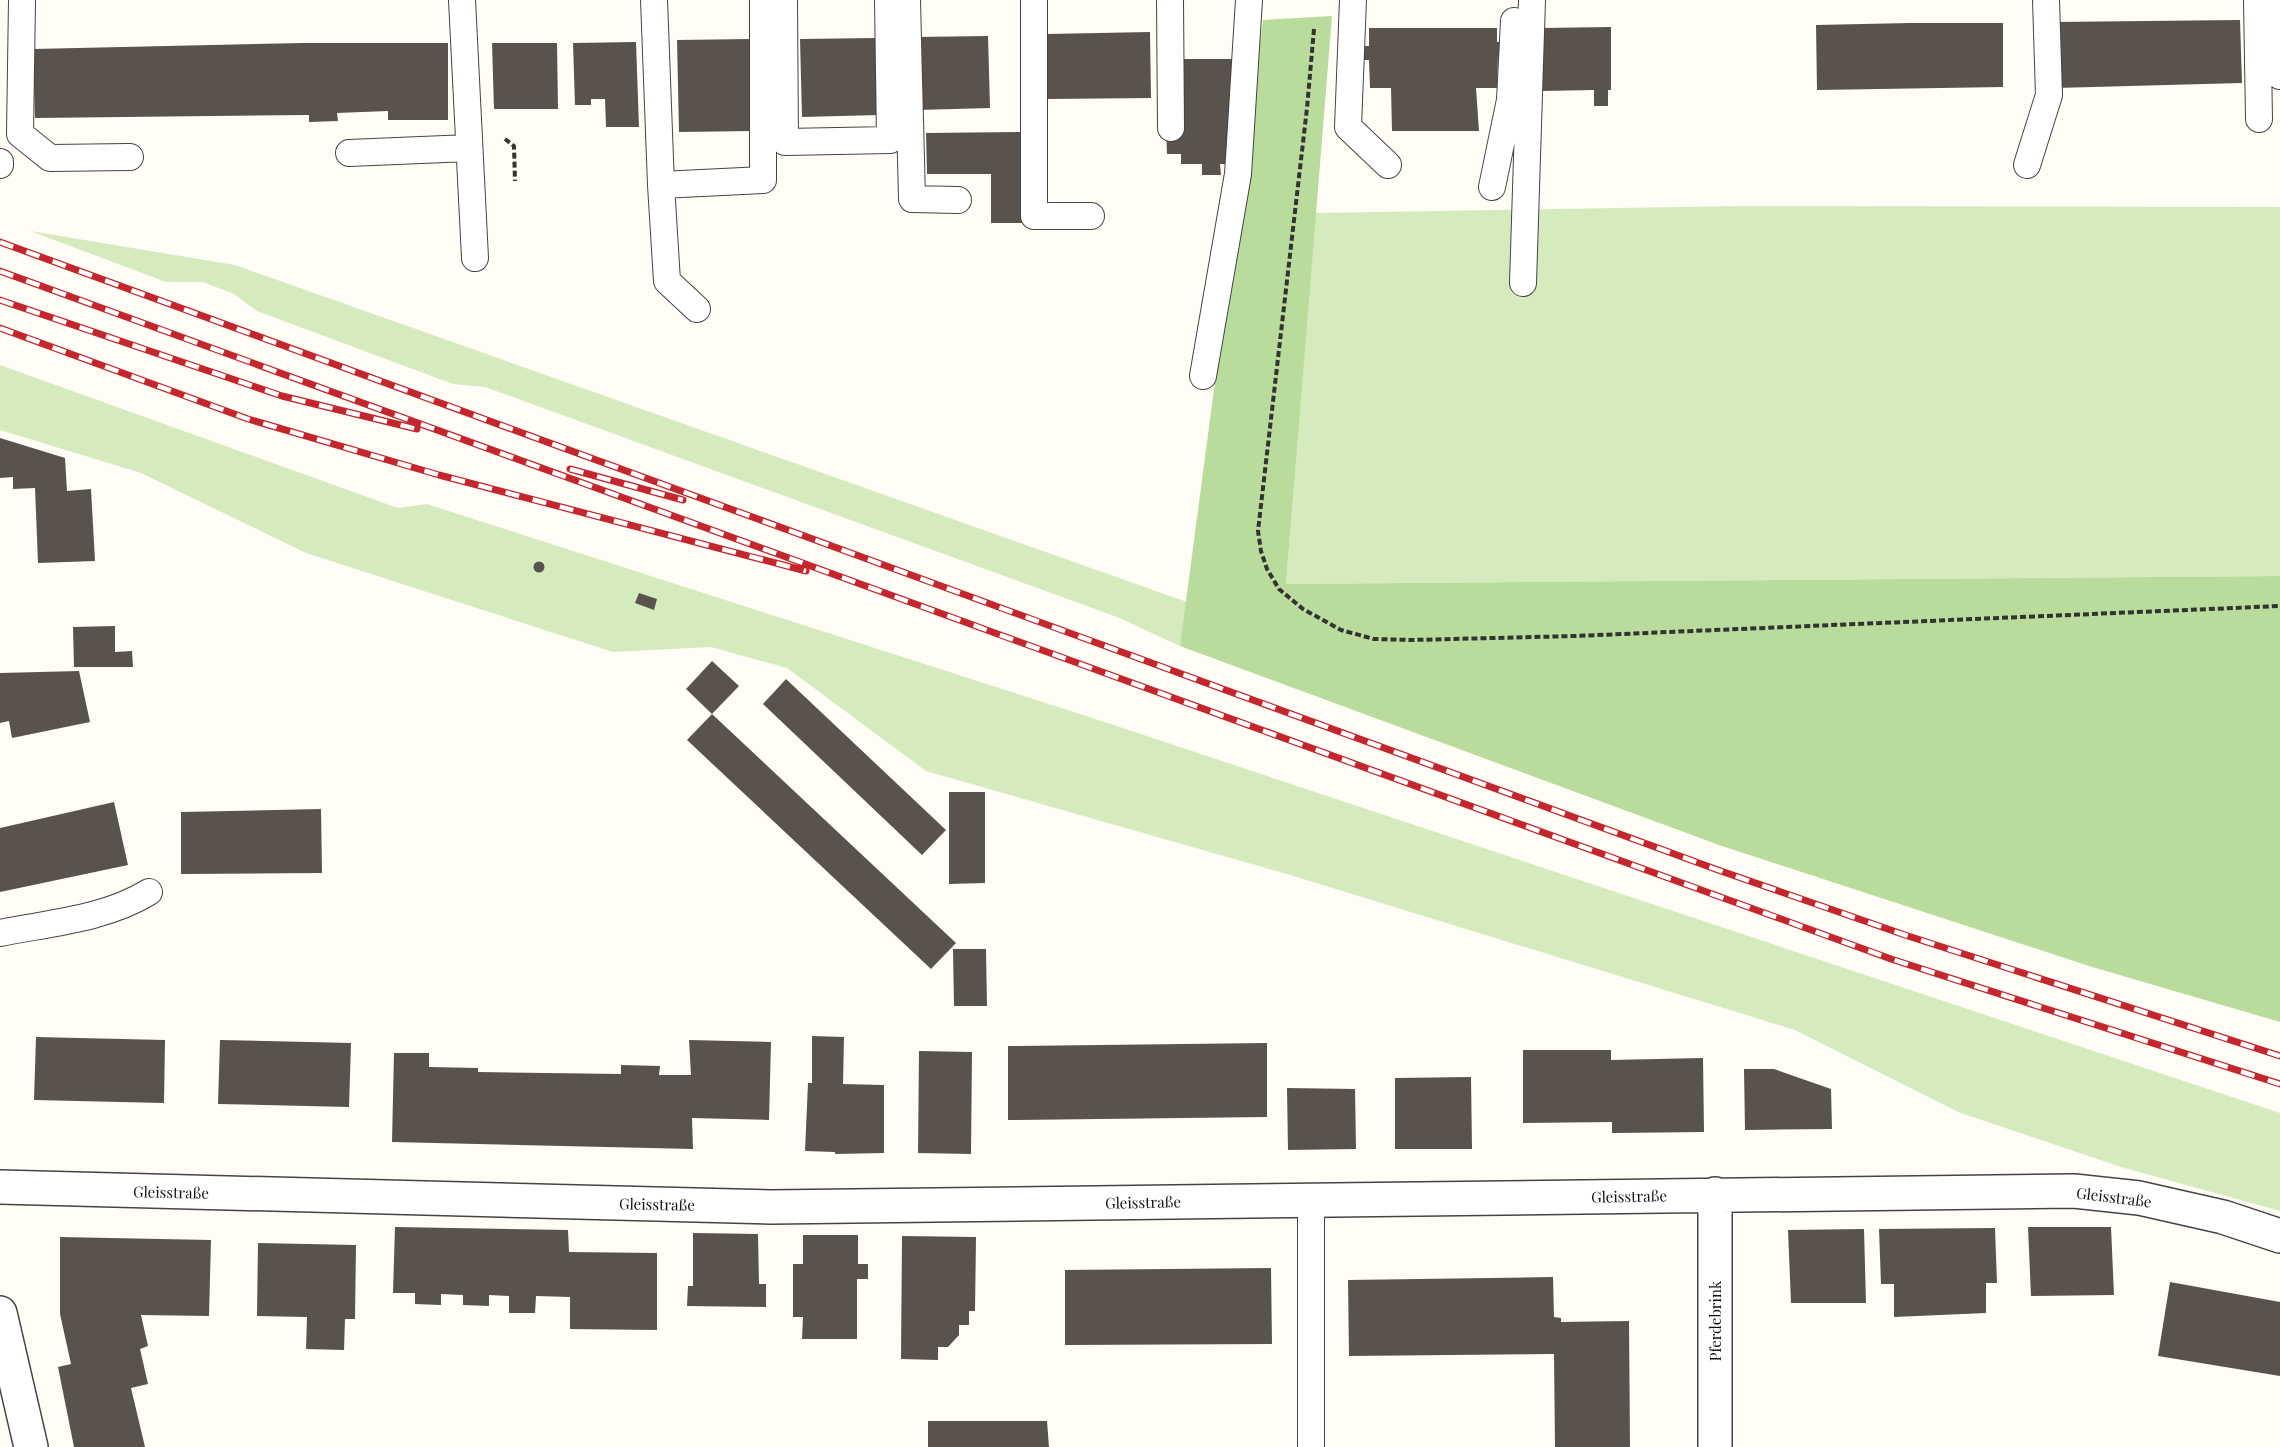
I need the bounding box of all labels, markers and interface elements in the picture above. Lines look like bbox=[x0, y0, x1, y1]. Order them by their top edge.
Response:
street label: Gleisstraße bbox=[133, 1181, 209, 1203]
street label: Gleisstraße bbox=[2075, 1182, 2153, 1212]
street label: Gleisstraße bbox=[1591, 1185, 1667, 1207]
street label: Gleisstraße bbox=[1105, 1191, 1181, 1213]
street label: Gleisstraße bbox=[619, 1193, 695, 1215]
street label: Pferdebrink bbox=[1705, 1280, 1725, 1361]

